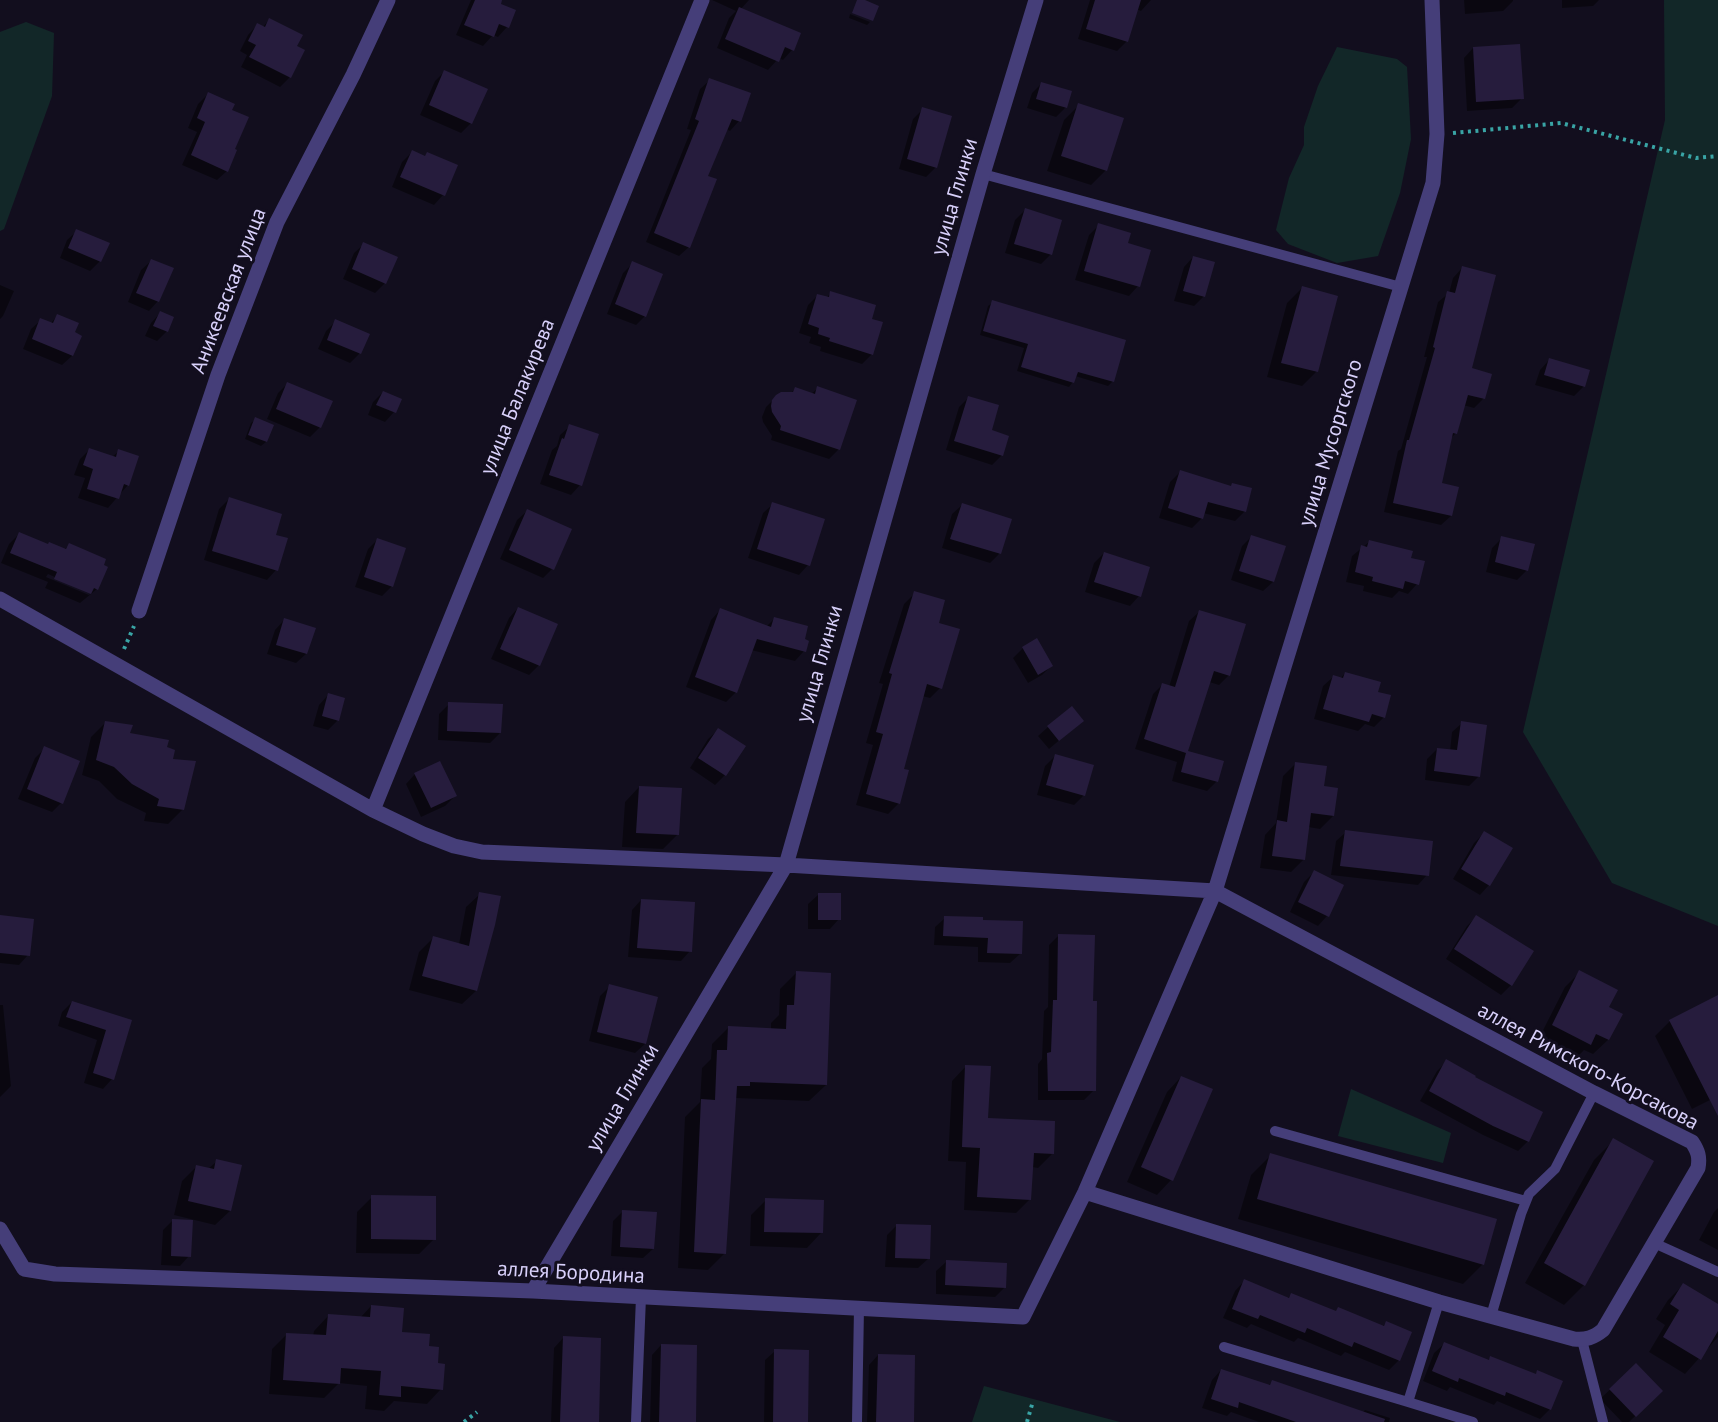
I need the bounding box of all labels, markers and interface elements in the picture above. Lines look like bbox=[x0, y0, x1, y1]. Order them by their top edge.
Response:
street label: улица Глинки bbox=[926, 135, 984, 259]
street label: Аникеевская улица bbox=[186, 205, 272, 377]
street label: улица Балакирева bbox=[475, 315, 561, 479]
street label: улица Мусоргского bbox=[1294, 356, 1368, 530]
street label: улица Глинки bbox=[791, 602, 849, 726]
street label: аллея Римского-Корсакова bbox=[1473, 998, 1703, 1136]
street label: улица Глинки bbox=[581, 1040, 665, 1156]
street label: аллея Бородина bbox=[497, 1257, 645, 1289]

